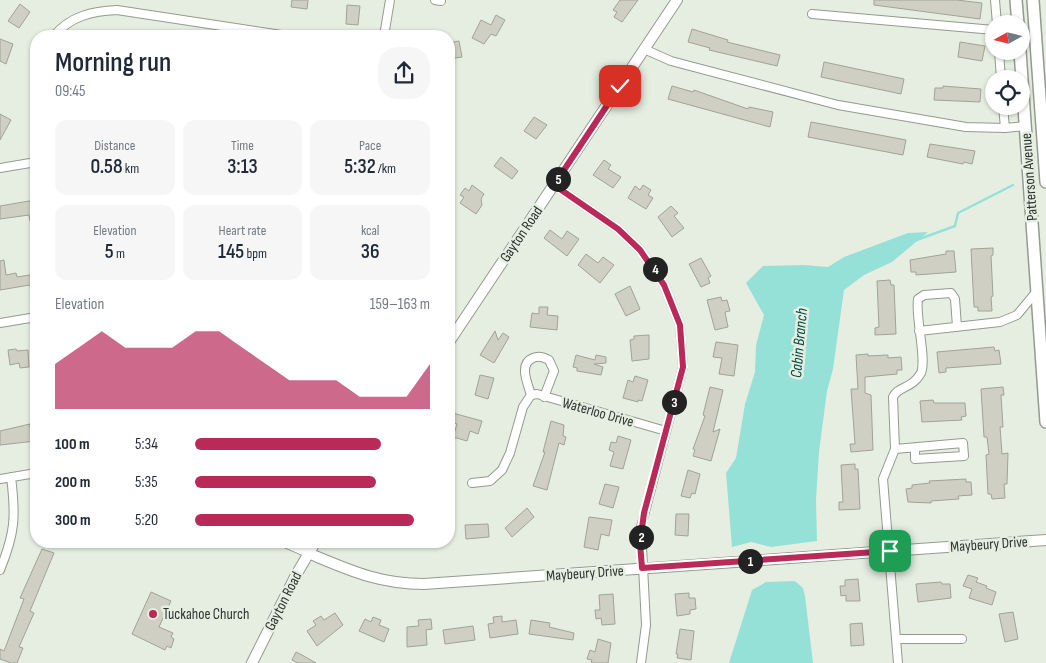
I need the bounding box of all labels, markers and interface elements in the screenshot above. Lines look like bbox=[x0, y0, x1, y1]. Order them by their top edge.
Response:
north arrow bbox=[985, 15, 1030, 60]
map controls bbox=[985, 15, 1030, 115]
text: Morning run bbox=[55, 46, 171, 79]
button: share bbox=[378, 47, 430, 99]
pin bbox=[599, 65, 641, 107]
button: locate bbox=[985, 70, 1030, 115]
icon: check bbox=[606, 72, 634, 100]
text: 09:45 bbox=[55, 82, 85, 101]
street label: Patterson Avenue bbox=[1017, 132, 1042, 222]
text: Distance bbox=[94, 137, 135, 154]
text: Time bbox=[231, 137, 254, 154]
text: Pace bbox=[359, 137, 381, 154]
text: 0.58 bbox=[90, 154, 123, 179]
text: 3:13 bbox=[227, 154, 258, 179]
text: 5:32 bbox=[344, 154, 376, 179]
text: km bbox=[123, 160, 139, 177]
text: /km bbox=[376, 160, 396, 177]
pin: 5 bbox=[546, 166, 570, 192]
text: 5 bbox=[555, 171, 562, 188]
street label: Gayton Road bbox=[496, 203, 547, 266]
text: Elevation bbox=[93, 222, 136, 239]
text: Heart rate bbox=[219, 222, 266, 239]
text: kcal bbox=[361, 222, 379, 239]
text: 5 bbox=[105, 239, 114, 264]
text: 145 bbox=[218, 239, 244, 264]
text: 36 bbox=[361, 239, 380, 264]
text: m bbox=[114, 245, 125, 262]
text: bpm bbox=[244, 245, 267, 262]
pin: 4 bbox=[642, 256, 668, 282]
text: 4 bbox=[652, 261, 659, 278]
text: Elevation bbox=[55, 295, 104, 314]
text: 159–163 m bbox=[370, 295, 430, 314]
water label: Cabin Branch bbox=[787, 307, 812, 379]
pin: 3 bbox=[662, 390, 686, 414]
street label: Waterloo Drive bbox=[560, 393, 636, 432]
text: 3 bbox=[671, 394, 678, 411]
text: 100 m bbox=[55, 435, 90, 454]
text: 5:34 bbox=[135, 435, 158, 454]
text: 200 m bbox=[55, 473, 90, 492]
text: 5:35 bbox=[135, 473, 158, 492]
text: 300 m bbox=[55, 511, 91, 530]
text: 5:20 bbox=[135, 511, 158, 530]
pin: 2 bbox=[628, 524, 654, 550]
text: 2 bbox=[638, 529, 645, 546]
pin bbox=[869, 530, 911, 572]
street label: Maybeury Drive bbox=[950, 532, 1028, 557]
icon: arrive bbox=[876, 537, 904, 565]
pin: 1 bbox=[738, 548, 762, 574]
text: 1 bbox=[748, 553, 753, 570]
street label: Maybeury Drive bbox=[546, 561, 624, 586]
street label: Gayton Road bbox=[261, 569, 306, 634]
place label: Tuckahoe Church bbox=[163, 605, 249, 624]
marker: Tuckahoe Church bbox=[147, 608, 159, 620]

